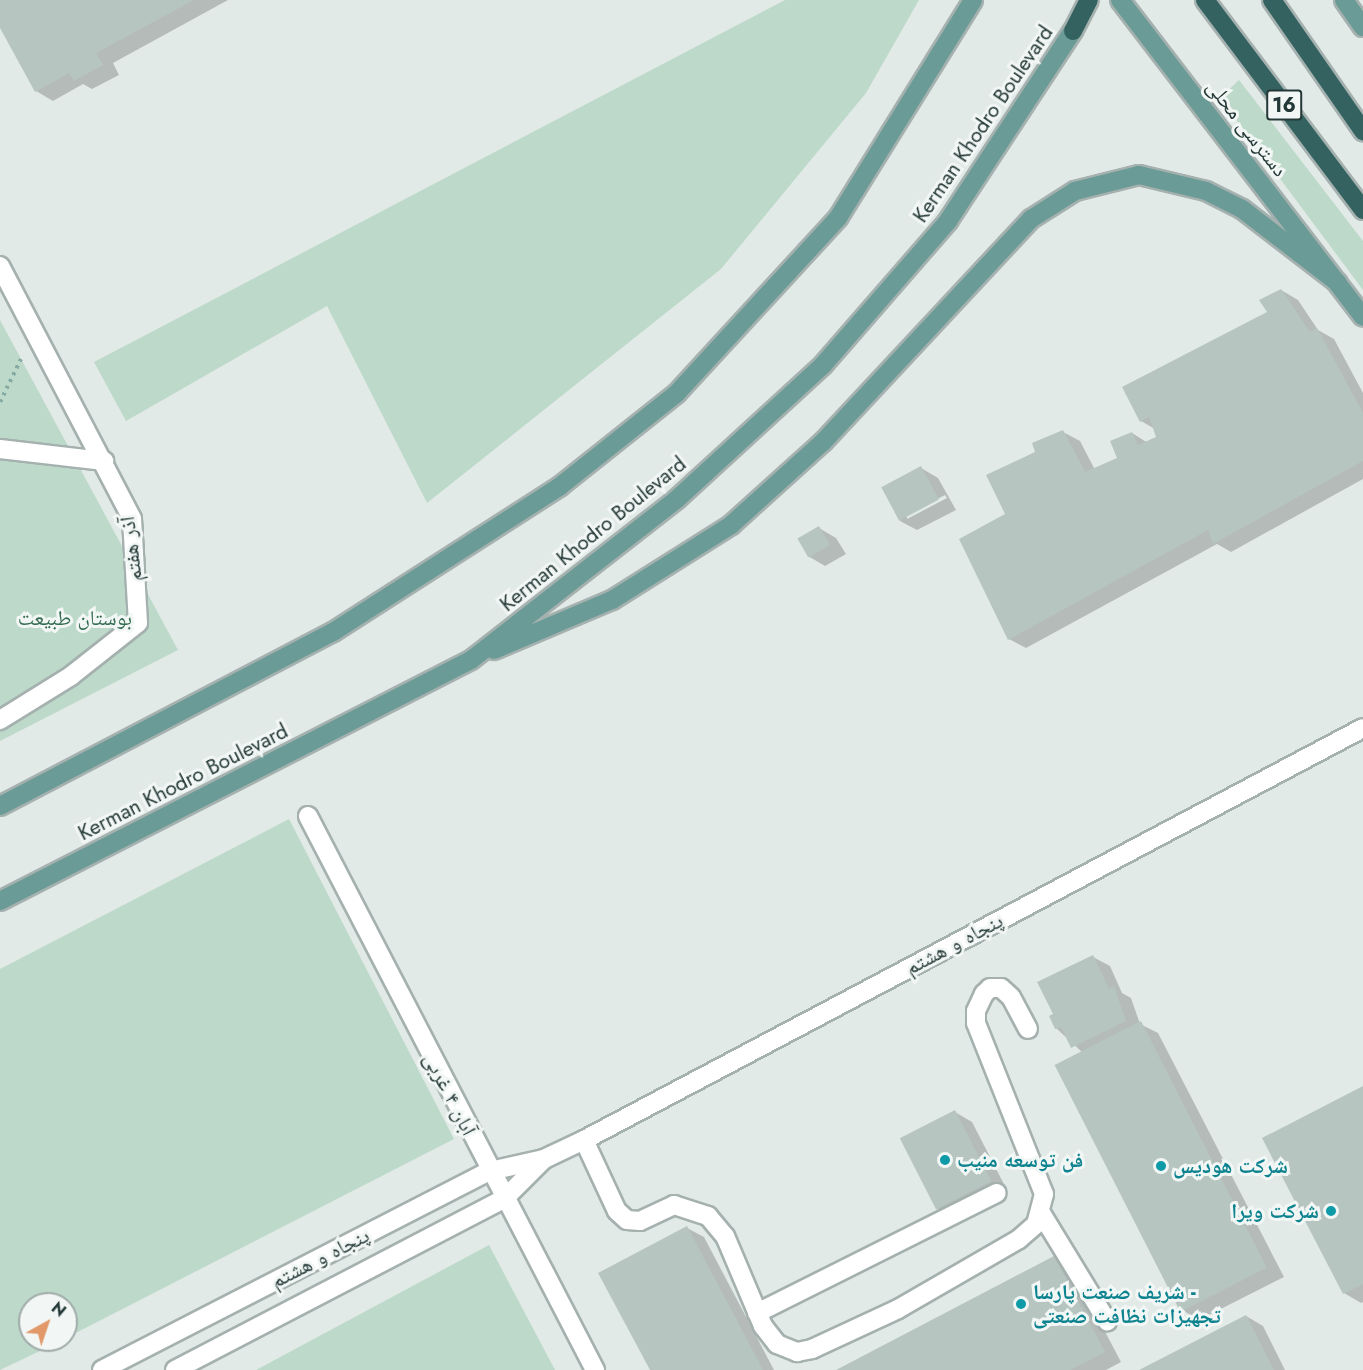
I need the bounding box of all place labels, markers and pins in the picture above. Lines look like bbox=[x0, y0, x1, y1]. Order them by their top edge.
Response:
place label: فن توسعه منیب bbox=[957, 1147, 1083, 1173]
marker: فن توسعه منیب bbox=[938, 1153, 952, 1167]
place label: شرکت هودیس bbox=[1173, 1153, 1288, 1179]
marker: شرکت هودیس bbox=[1154, 1159, 1168, 1173]
place label: شرکت ویرا bbox=[1231, 1198, 1319, 1224]
marker: شرکت ویرا bbox=[1324, 1204, 1338, 1218]
place label: شریف صنعت پارسا - تجهیزات نظافت صنعتی bbox=[1033, 1279, 1221, 1329]
marker: شریف صنعت پارسا - تجهیزات نظافت صنعتی bbox=[1014, 1297, 1028, 1311]

